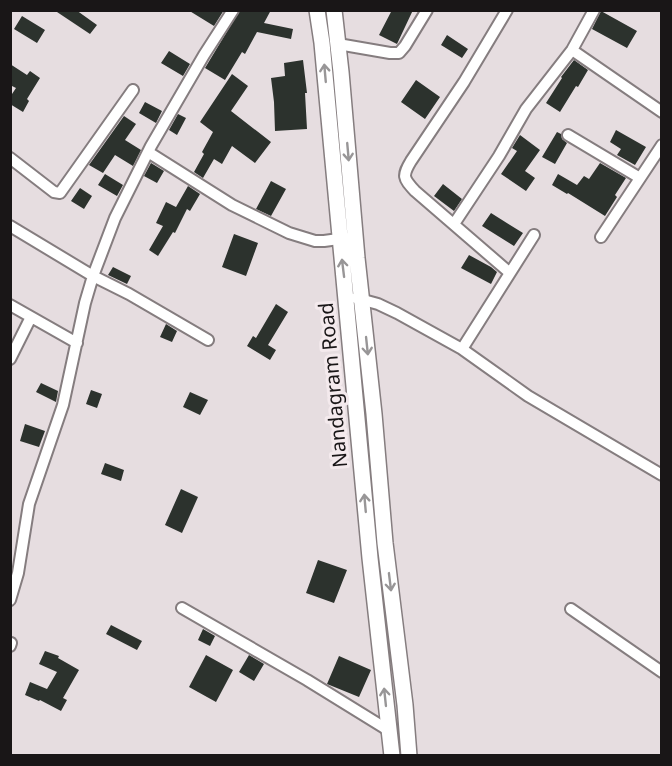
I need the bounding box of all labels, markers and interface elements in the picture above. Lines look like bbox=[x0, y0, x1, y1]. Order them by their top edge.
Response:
one-way arrow bbox=[319, 64, 330, 84]
one-way arrow bbox=[343, 142, 354, 162]
one-way arrow bbox=[337, 258, 348, 278]
street label: Nandagram Road bbox=[312, 301, 353, 469]
one-way arrow bbox=[361, 336, 372, 356]
one-way arrow bbox=[359, 494, 370, 514]
one-way arrow bbox=[384, 572, 395, 592]
one-way arrow bbox=[379, 688, 390, 708]

